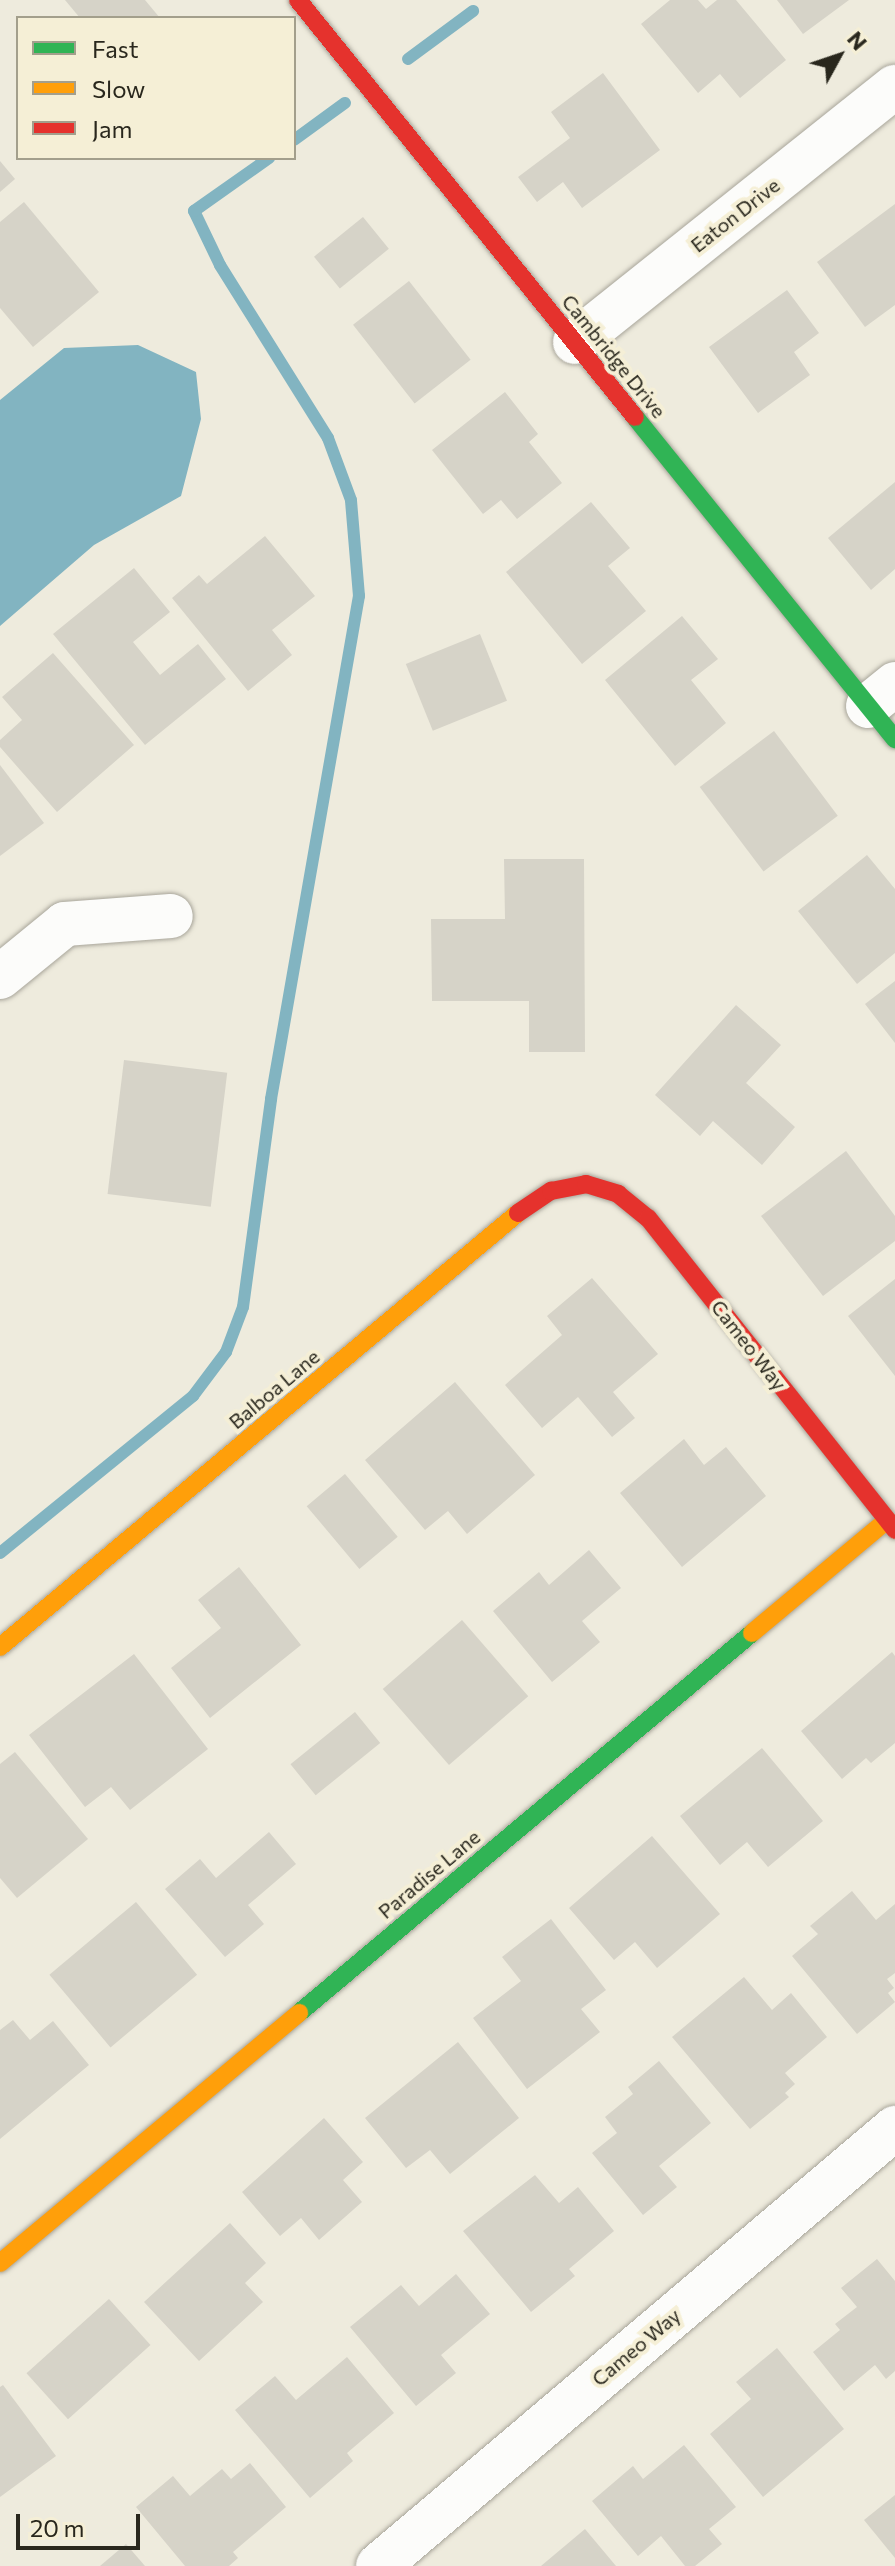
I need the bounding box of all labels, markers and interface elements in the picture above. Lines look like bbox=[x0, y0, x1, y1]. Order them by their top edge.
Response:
legend bbox=[16, 16, 296, 160]
north arrow bbox=[799, 16, 879, 96]
text: N bbox=[842, 25, 873, 55]
text: Fast bbox=[92, 34, 139, 63]
text: Slow bbox=[92, 74, 145, 103]
text: Jam bbox=[92, 114, 132, 143]
street label: Eaton Drive bbox=[686, 173, 784, 257]
street label: Cambridge Drive bbox=[557, 290, 671, 422]
street label: Cameo Way bbox=[706, 1295, 792, 1395]
street label: Balboa Lane bbox=[224, 1344, 324, 1434]
street label: Paradise Lane bbox=[373, 1825, 485, 1923]
street label: Cameo Way bbox=[587, 2303, 685, 2391]
scale bar bbox=[20, 2498, 144, 2548]
text: 20 m bbox=[30, 2513, 84, 2542]

